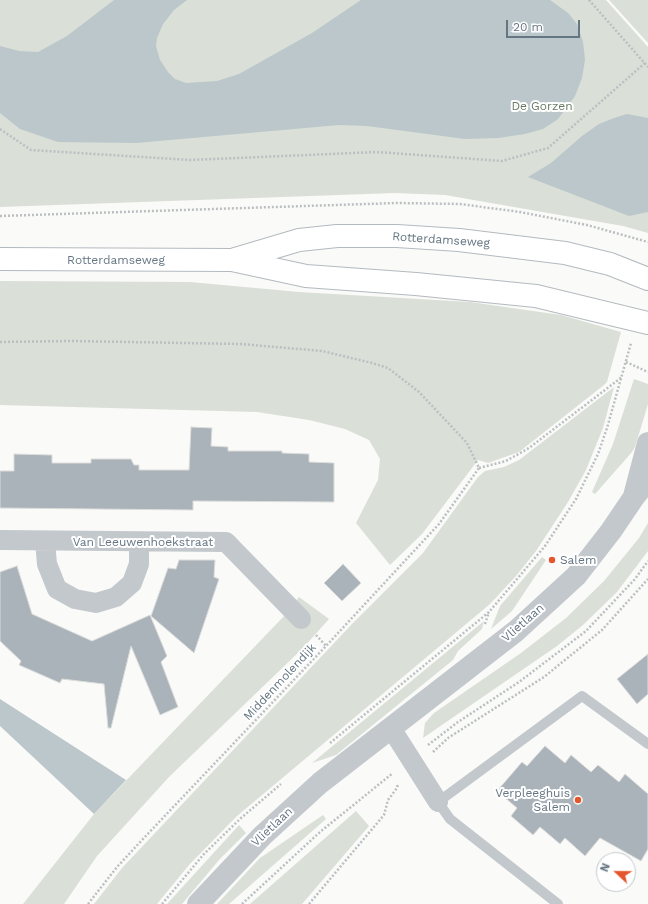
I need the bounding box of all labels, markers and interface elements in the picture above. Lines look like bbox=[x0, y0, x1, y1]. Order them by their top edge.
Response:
scale bar bbox=[508, 12, 582, 38]
text: 20 m bbox=[513, 20, 543, 34]
park label: De Gorzen bbox=[511, 99, 573, 113]
street label: Rotterdamseweg bbox=[392, 229, 490, 251]
street label: Rotterdamseweg bbox=[67, 253, 165, 267]
street label: Van Leeuwenhoekstraat bbox=[73, 535, 213, 549]
place label: Salem bbox=[560, 553, 596, 567]
marker: Salem bbox=[547, 555, 557, 565]
street label: Vlietlaan bbox=[499, 601, 547, 645]
street label: Middenmolendijk bbox=[241, 640, 319, 724]
place label: Verpleeghuis Salem bbox=[495, 786, 570, 814]
marker: Verpleeghuis Salem bbox=[573, 795, 583, 805]
street label: Vlietlaan bbox=[248, 804, 296, 850]
north arrow bbox=[596, 852, 636, 892]
text: N bbox=[598, 861, 613, 874]

